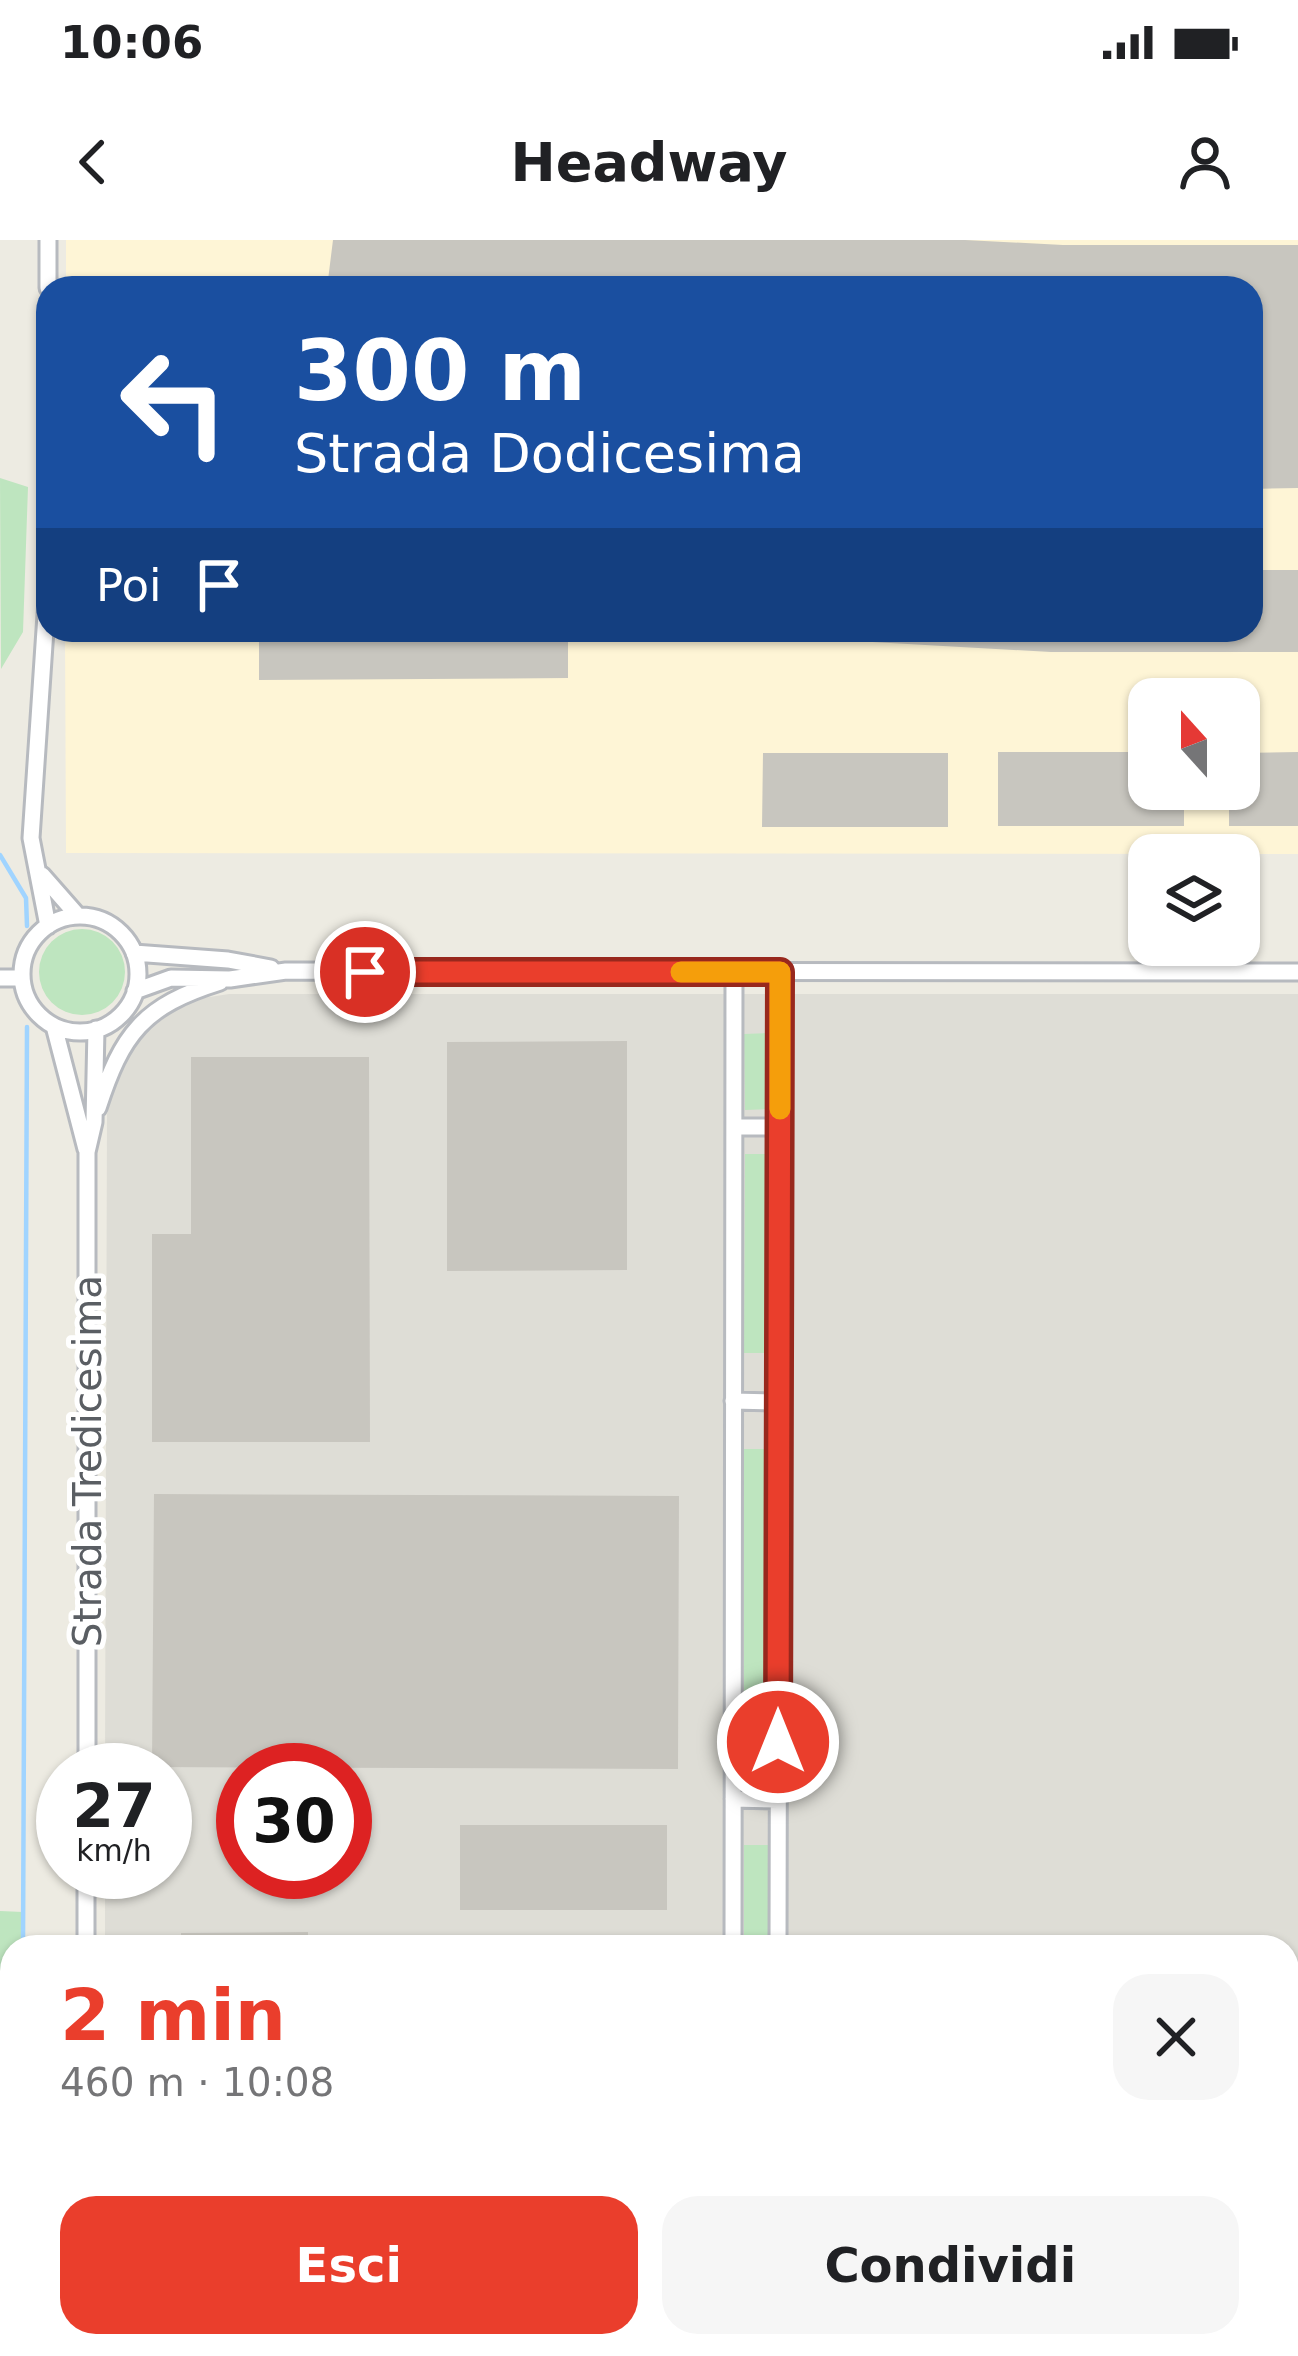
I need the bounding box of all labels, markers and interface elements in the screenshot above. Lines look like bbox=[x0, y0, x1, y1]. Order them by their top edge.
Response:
text: 10:06 bbox=[60, 16, 203, 69]
icon: back bbox=[60, 129, 126, 195]
icon: person bbox=[1172, 129, 1238, 195]
text: Headway bbox=[511, 131, 787, 194]
text: 300 m bbox=[294, 322, 586, 420]
icon: left bbox=[96, 324, 252, 480]
text: Strada Dodicesima bbox=[294, 422, 805, 485]
icon: arrive bbox=[186, 552, 252, 618]
text: Poi bbox=[96, 559, 162, 612]
north arrow bbox=[1128, 678, 1260, 810]
map controls bbox=[1128, 678, 1260, 966]
button: layers bbox=[1128, 834, 1260, 966]
pin bbox=[314, 921, 416, 1023]
icon: arrive bbox=[332, 939, 398, 1005]
street label: Strada Tredicesima bbox=[65, 1275, 110, 1647]
position arrow bbox=[715, 1679, 841, 1805]
speed limit sign: 30 bbox=[216, 1743, 372, 1899]
text: 27 bbox=[72, 1771, 156, 1841]
text: km/h bbox=[76, 1833, 152, 1868]
text: 2 min bbox=[60, 1973, 286, 2057]
button: close bbox=[1113, 1974, 1239, 2100]
text: 460 m · 10:08 bbox=[60, 2060, 334, 2105]
button: Esci bbox=[60, 2196, 638, 2334]
button: Condividi bbox=[662, 2196, 1239, 2334]

